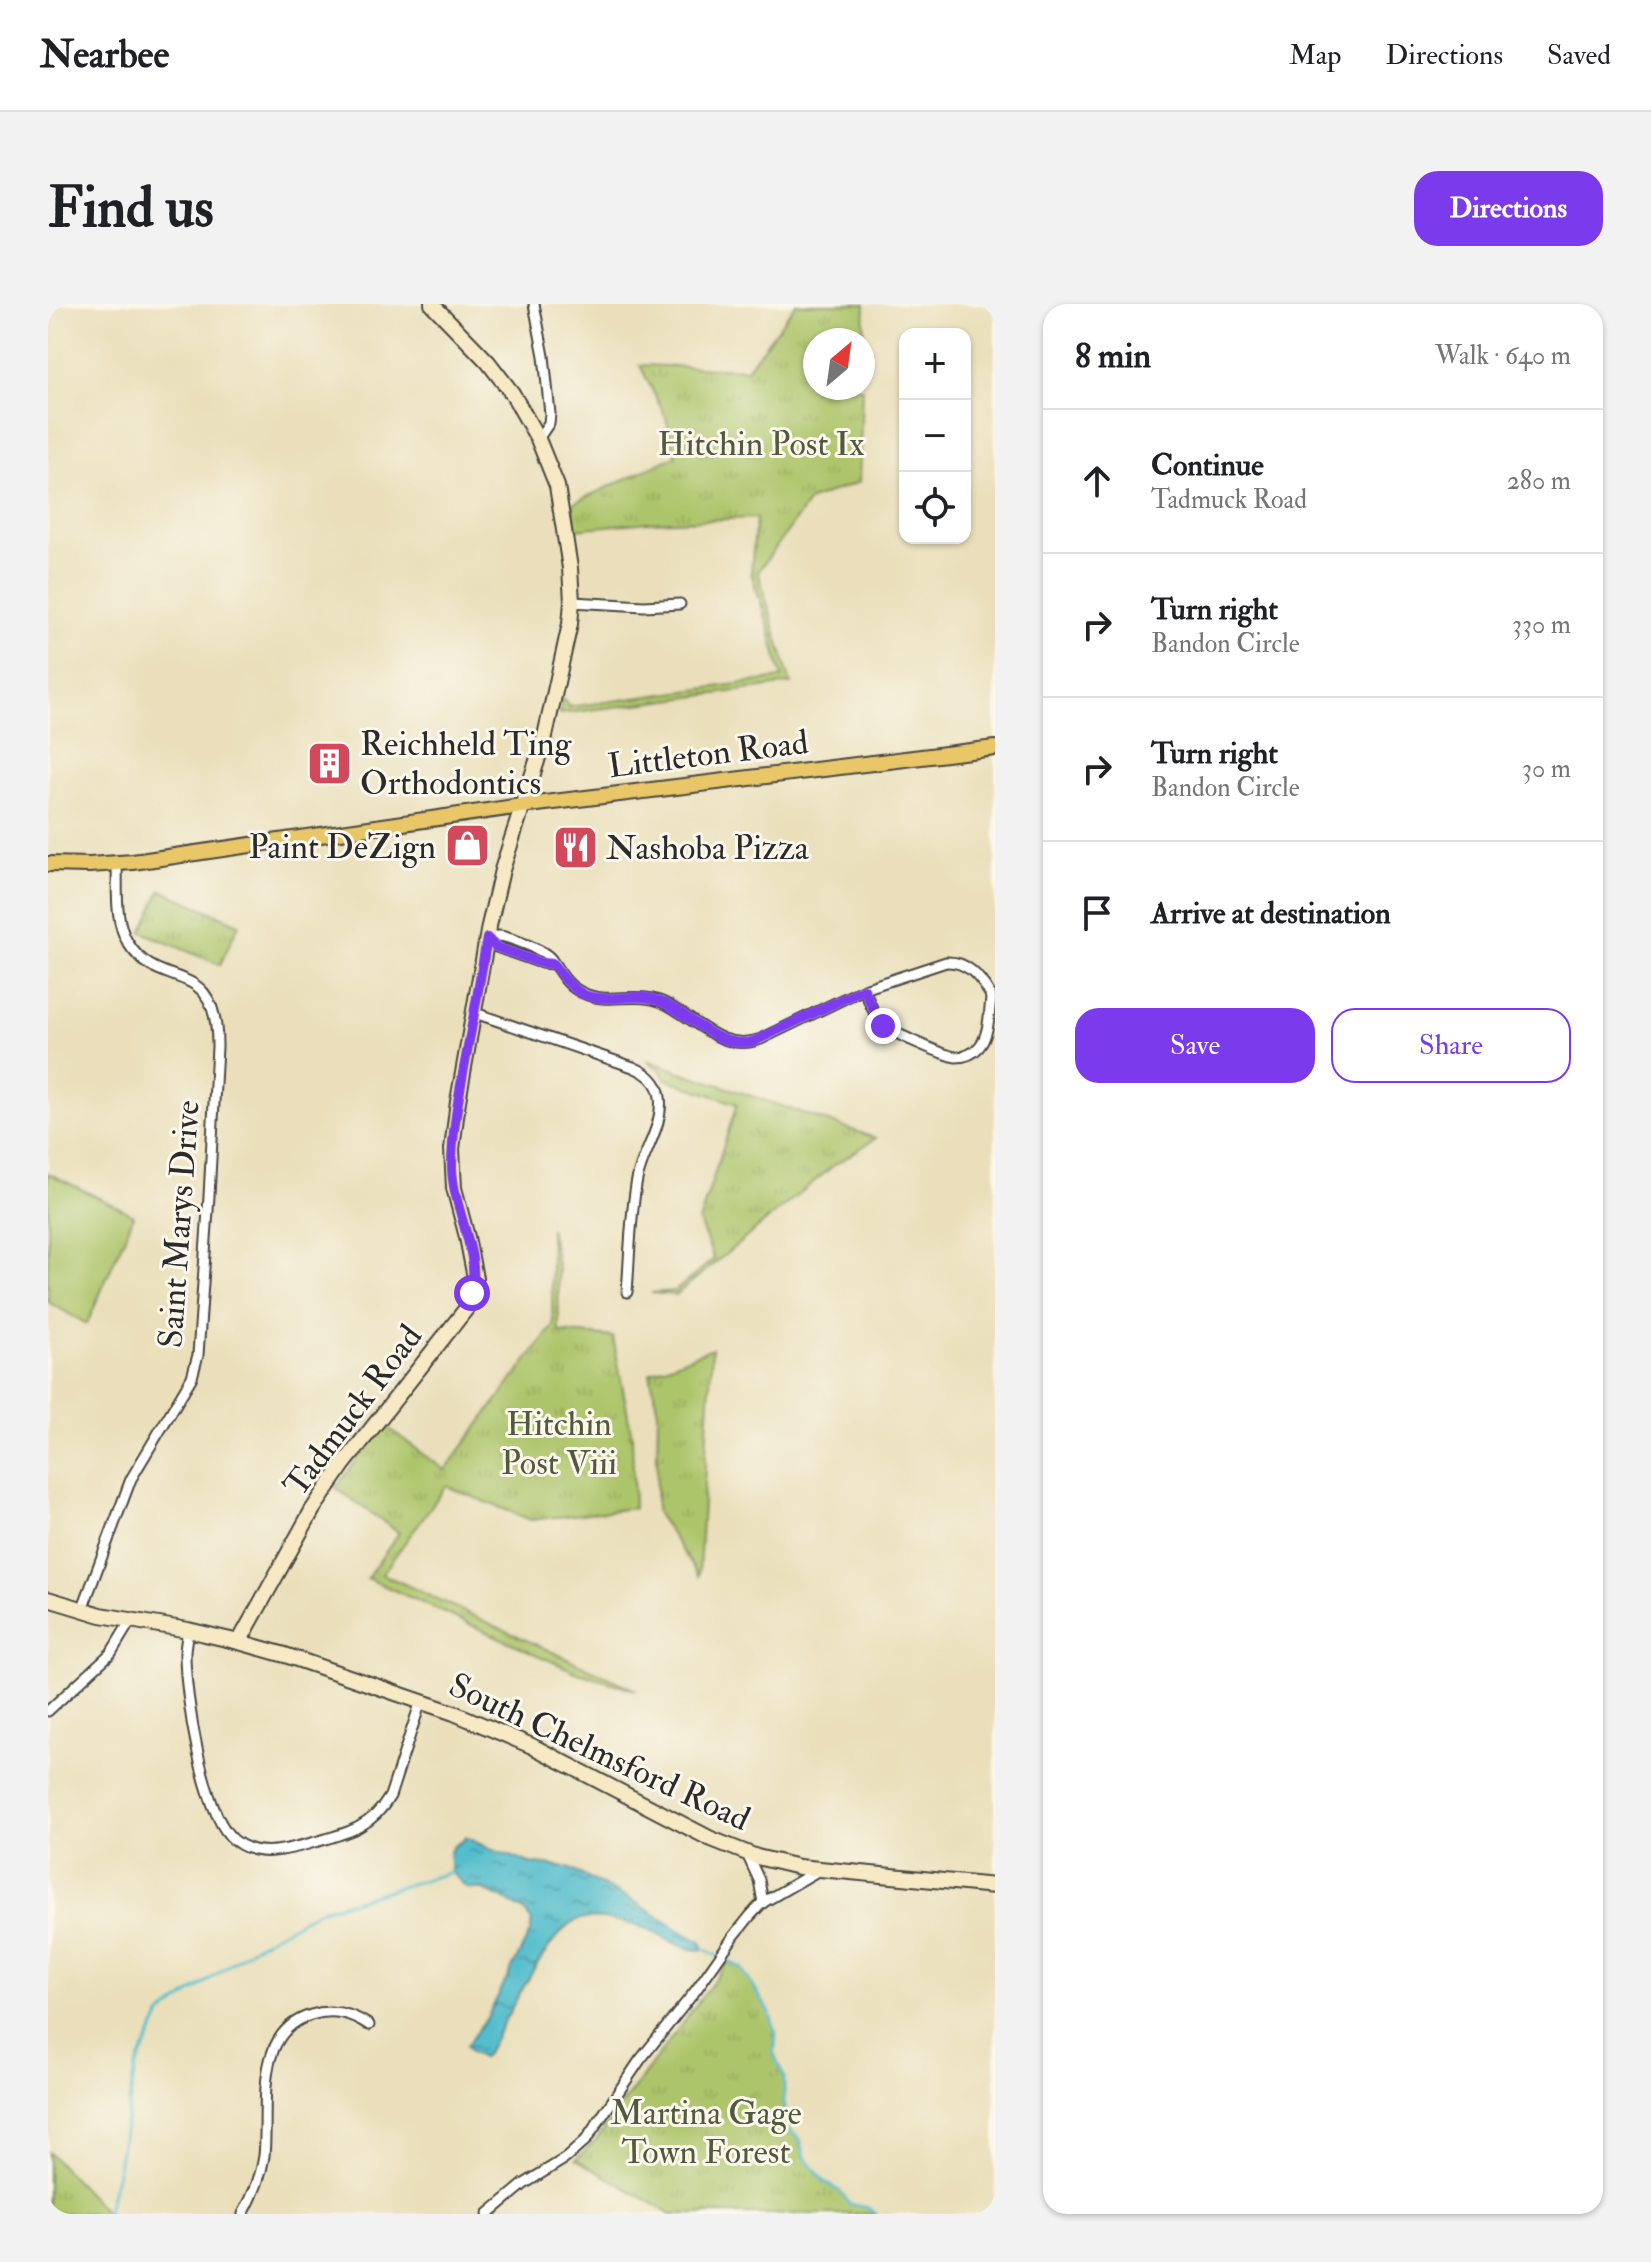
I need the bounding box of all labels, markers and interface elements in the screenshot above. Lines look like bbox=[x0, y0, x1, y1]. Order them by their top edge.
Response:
text: Nearbee bbox=[40, 31, 169, 79]
text: Map bbox=[1289, 38, 1342, 73]
text: Directions bbox=[1386, 38, 1503, 73]
text: Saved bbox=[1547, 38, 1611, 73]
button: Directions bbox=[1414, 171, 1603, 246]
text: Find us bbox=[48, 173, 214, 244]
north arrow bbox=[803, 328, 875, 400]
map controls bbox=[899, 328, 971, 544]
button: + bbox=[899, 328, 971, 400]
text: 8 min bbox=[1075, 335, 1151, 378]
text: Walk · 640 m bbox=[1435, 340, 1571, 372]
button: − bbox=[899, 400, 971, 472]
park label: Hitchin Post Ix bbox=[658, 423, 864, 466]
text: Continue bbox=[1151, 447, 1264, 484]
icon: ahead bbox=[1075, 459, 1119, 503]
text: 280 m bbox=[1507, 465, 1571, 497]
button: locate bbox=[899, 472, 971, 544]
text: Tadmuck Road bbox=[1151, 484, 1307, 516]
text: Turn right bbox=[1151, 591, 1278, 628]
icon: right bbox=[1075, 603, 1119, 647]
text: 330 m bbox=[1512, 609, 1571, 641]
text: Bandon Circle bbox=[1151, 628, 1300, 660]
street label: Littleton Road bbox=[606, 721, 811, 788]
place label: Reichheld Ting Orthodontics bbox=[360, 723, 573, 805]
text: Turn right bbox=[1151, 735, 1278, 772]
building icon: Reichheld Ting Orthodontics bbox=[305, 739, 353, 787]
icon: right bbox=[1075, 747, 1119, 791]
text: 30 m bbox=[1522, 753, 1571, 785]
text: Bandon Circle bbox=[1151, 772, 1300, 804]
shop icon: Paint DeZign bbox=[443, 822, 491, 870]
restaurant icon: Nashoba Pizza bbox=[551, 823, 599, 871]
place label: Paint DeZign bbox=[248, 826, 436, 869]
place label: Nashoba Pizza bbox=[606, 827, 810, 870]
icon: arrive bbox=[1075, 891, 1119, 935]
text: Arrive at destination bbox=[1151, 895, 1391, 932]
route end bbox=[865, 1008, 901, 1044]
button: Save bbox=[1075, 1008, 1315, 1083]
button: Share bbox=[1331, 1008, 1571, 1083]
street label: Saint Marys Drive bbox=[149, 1099, 210, 1350]
route start bbox=[454, 1275, 490, 1311]
street label: Tadmuck Road bbox=[275, 1316, 432, 1505]
park label: Hitchin Post Viii bbox=[501, 1403, 617, 1485]
street label: South Chelmsford Road bbox=[442, 1664, 757, 1841]
park label: Martina Gage Town Forest bbox=[610, 2092, 802, 2174]

